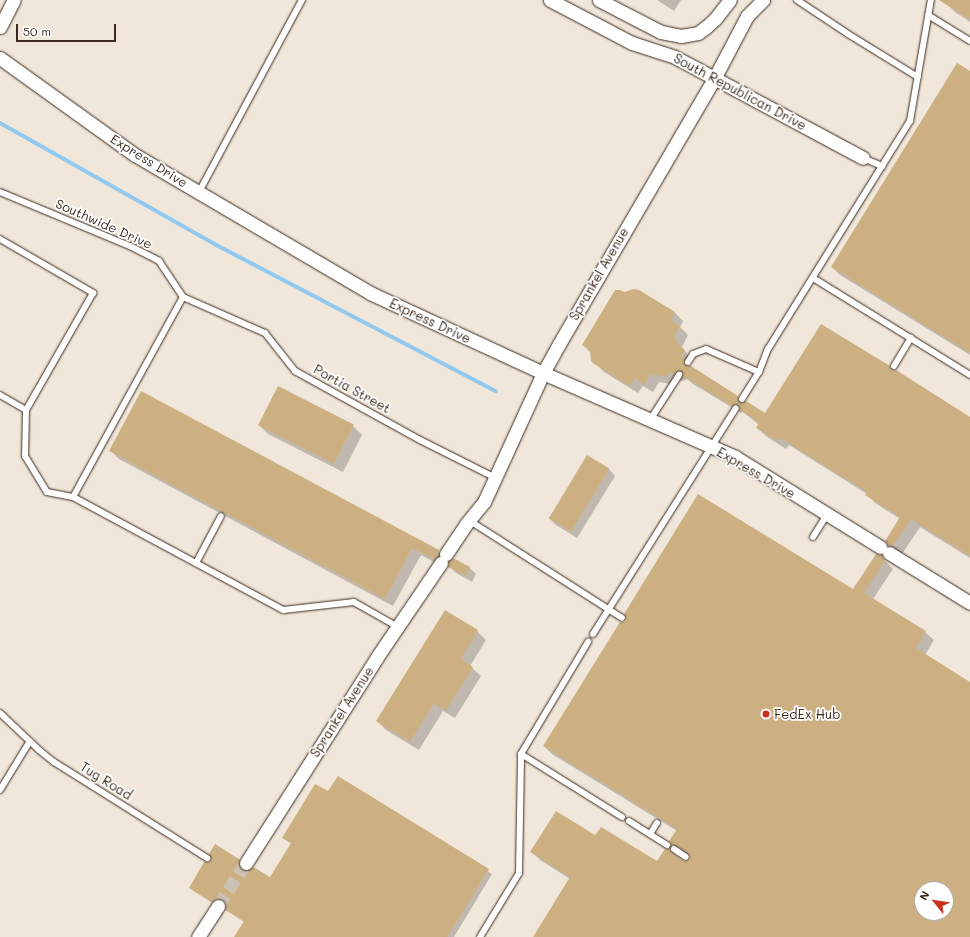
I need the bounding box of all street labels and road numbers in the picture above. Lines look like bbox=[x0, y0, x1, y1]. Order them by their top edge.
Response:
street label: South Republican Drive bbox=[671, 50, 809, 134]
street label: Express Drive bbox=[108, 131, 190, 191]
street label: Southwide Drive bbox=[53, 196, 155, 252]
street label: Sprankel Avenue bbox=[566, 225, 632, 323]
street label: Express Drive bbox=[387, 295, 473, 347]
street label: Portia Street bbox=[311, 361, 393, 417]
street label: Express Drive bbox=[714, 444, 798, 502]
street label: Sprankel Avenue bbox=[307, 664, 377, 760]
street label: Tug Road bbox=[77, 759, 135, 803]

